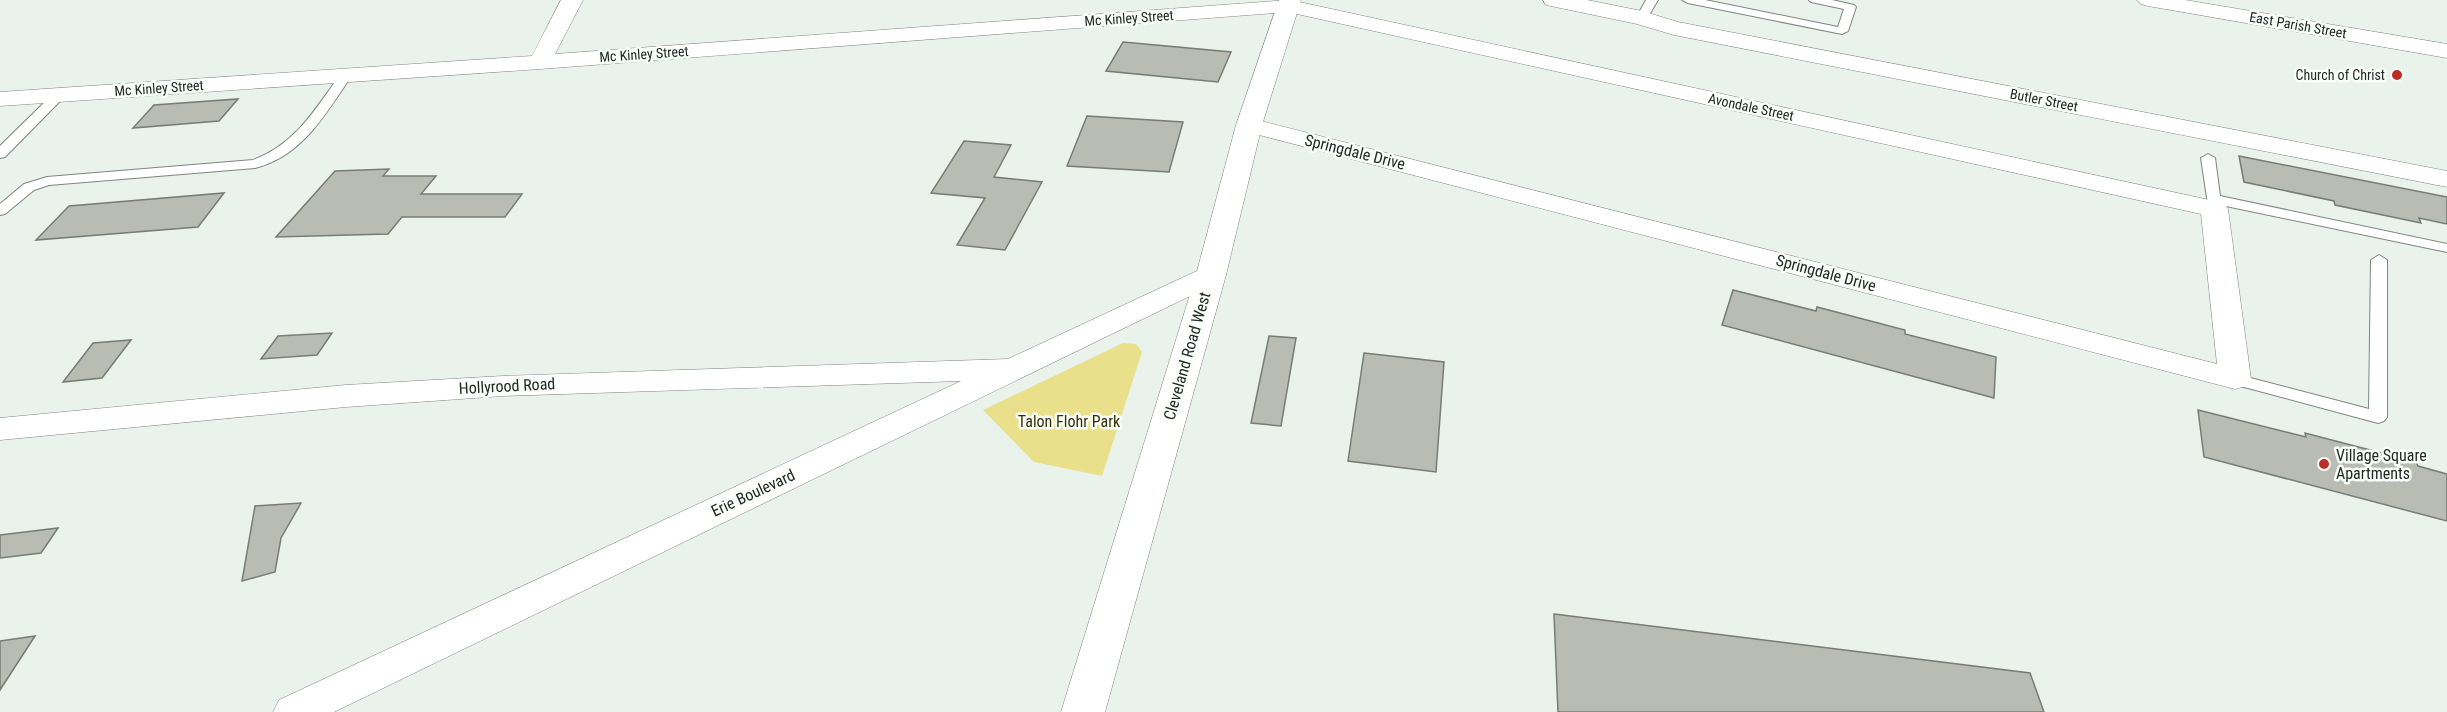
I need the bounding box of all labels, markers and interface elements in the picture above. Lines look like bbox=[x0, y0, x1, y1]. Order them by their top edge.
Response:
street label: Mc Kinley Street bbox=[1084, 7, 1174, 29]
street label: East Parish Street bbox=[2248, 9, 2348, 41]
street label: Mc Kinley Street bbox=[599, 43, 689, 65]
place label: Church of Christ bbox=[2296, 67, 2385, 83]
marker: Church of Christ bbox=[2390, 68, 2404, 82]
street label: Mc Kinley Street bbox=[114, 77, 204, 99]
street label: Butler Street bbox=[2009, 86, 2079, 114]
street label: Avondale Street bbox=[1707, 90, 1795, 124]
street label: Springdale Drive bbox=[1303, 130, 1407, 174]
street label: Springdale Drive bbox=[1774, 251, 1878, 295]
street label: Cleveland Road West bbox=[1160, 290, 1214, 422]
street label: Hollyrood Road bbox=[458, 374, 556, 398]
park label: Talon Flohr Park bbox=[1018, 412, 1121, 431]
place label: Village Square Apartments bbox=[2336, 446, 2427, 483]
marker: Village Square Apartments bbox=[2317, 457, 2331, 471]
street label: Erie Boulevard bbox=[708, 465, 798, 521]

